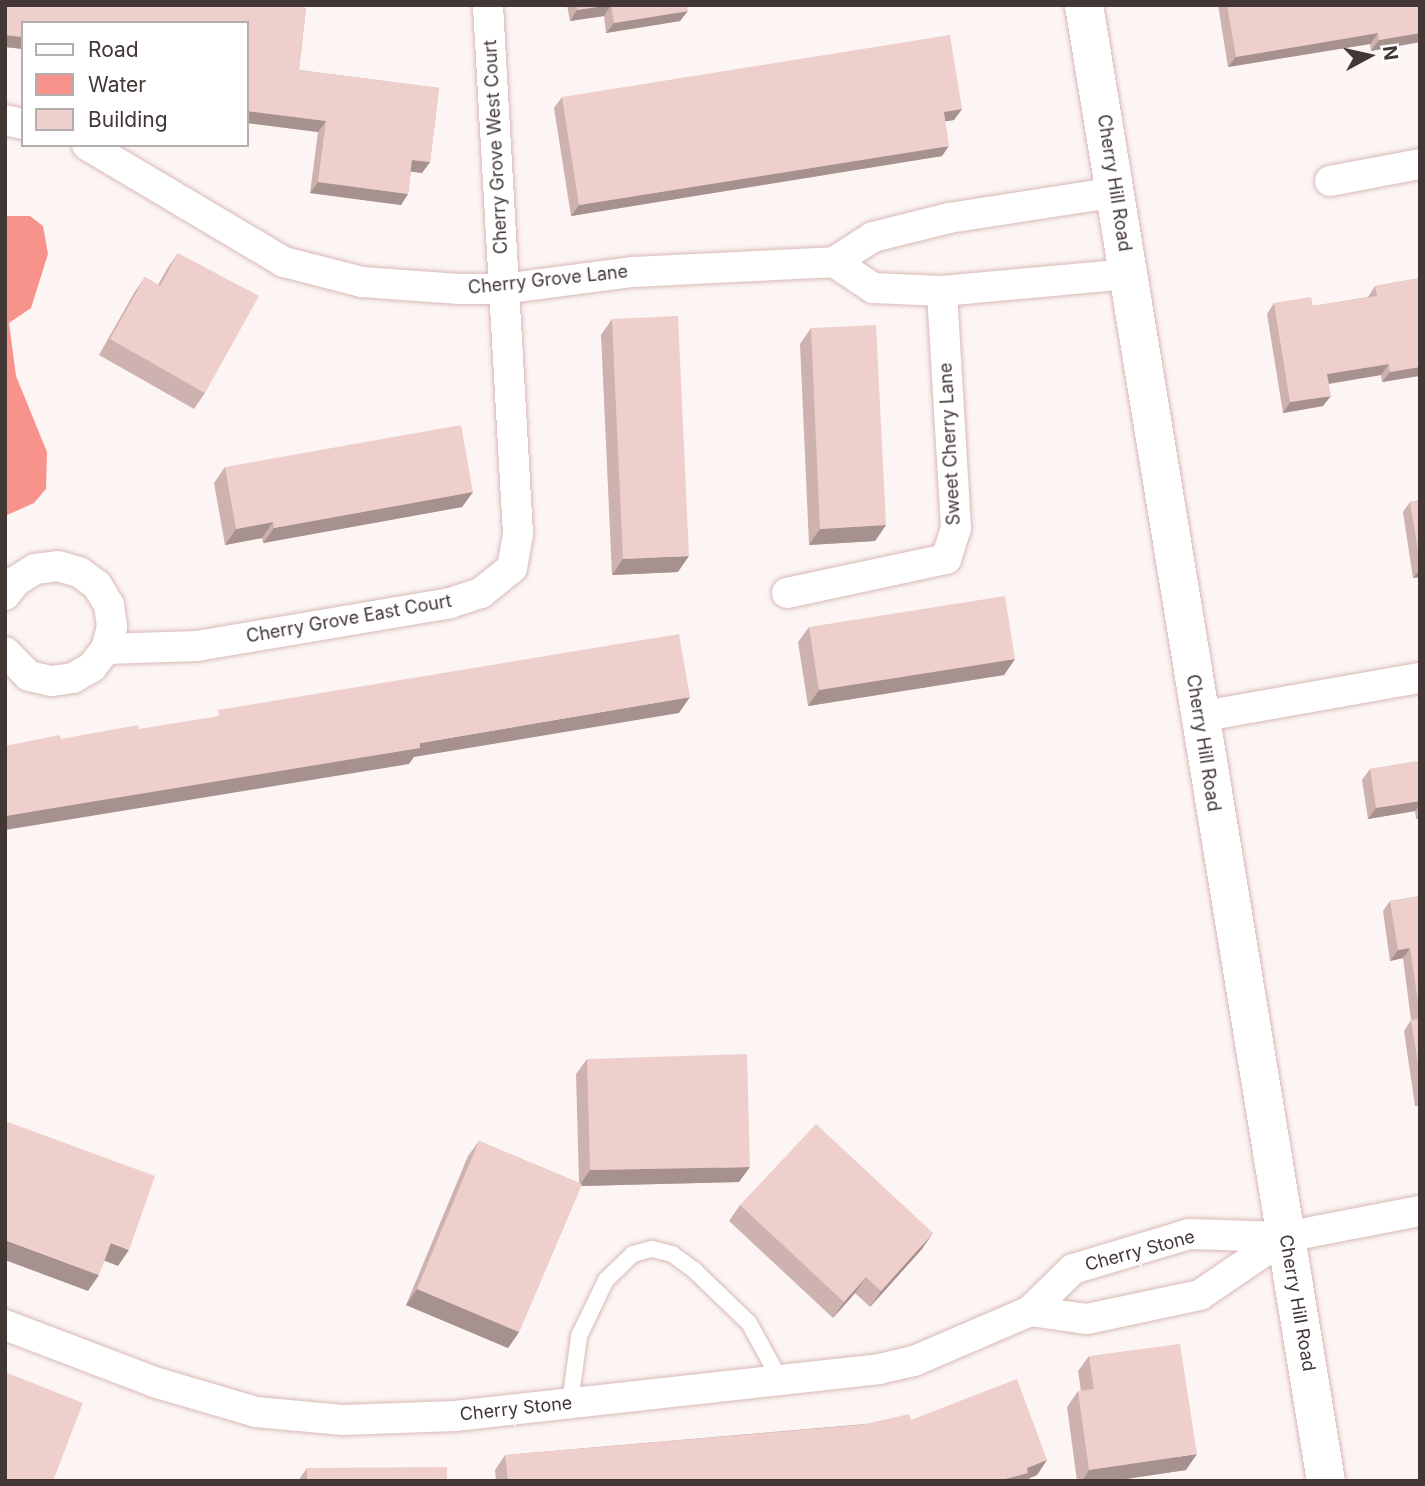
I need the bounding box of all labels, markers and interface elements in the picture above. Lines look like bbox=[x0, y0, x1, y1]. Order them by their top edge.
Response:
legend bbox=[21, 21, 248, 147]
north arrow bbox=[1334, 21, 1404, 91]
text: Road bbox=[88, 37, 139, 62]
street label: Cherry Grove West Court bbox=[480, 39, 512, 255]
text: N bbox=[1378, 44, 1403, 62]
text: Water bbox=[88, 72, 146, 97]
text: Building bbox=[88, 107, 168, 132]
street label: Cherry Hill Road bbox=[1092, 113, 1136, 253]
street label: Cherry Grove Lane bbox=[467, 261, 629, 299]
street label: Sweet Cherry Lane bbox=[935, 362, 965, 526]
street label: Cherry Grove East Court bbox=[245, 590, 453, 648]
street label: Cherry Hill Road bbox=[1181, 673, 1225, 813]
street label: Cherry Stone bbox=[1083, 1226, 1197, 1276]
street label: Cherry Hill Road bbox=[1274, 1233, 1320, 1373]
street label: Cherry Stone bbox=[459, 1392, 573, 1426]

